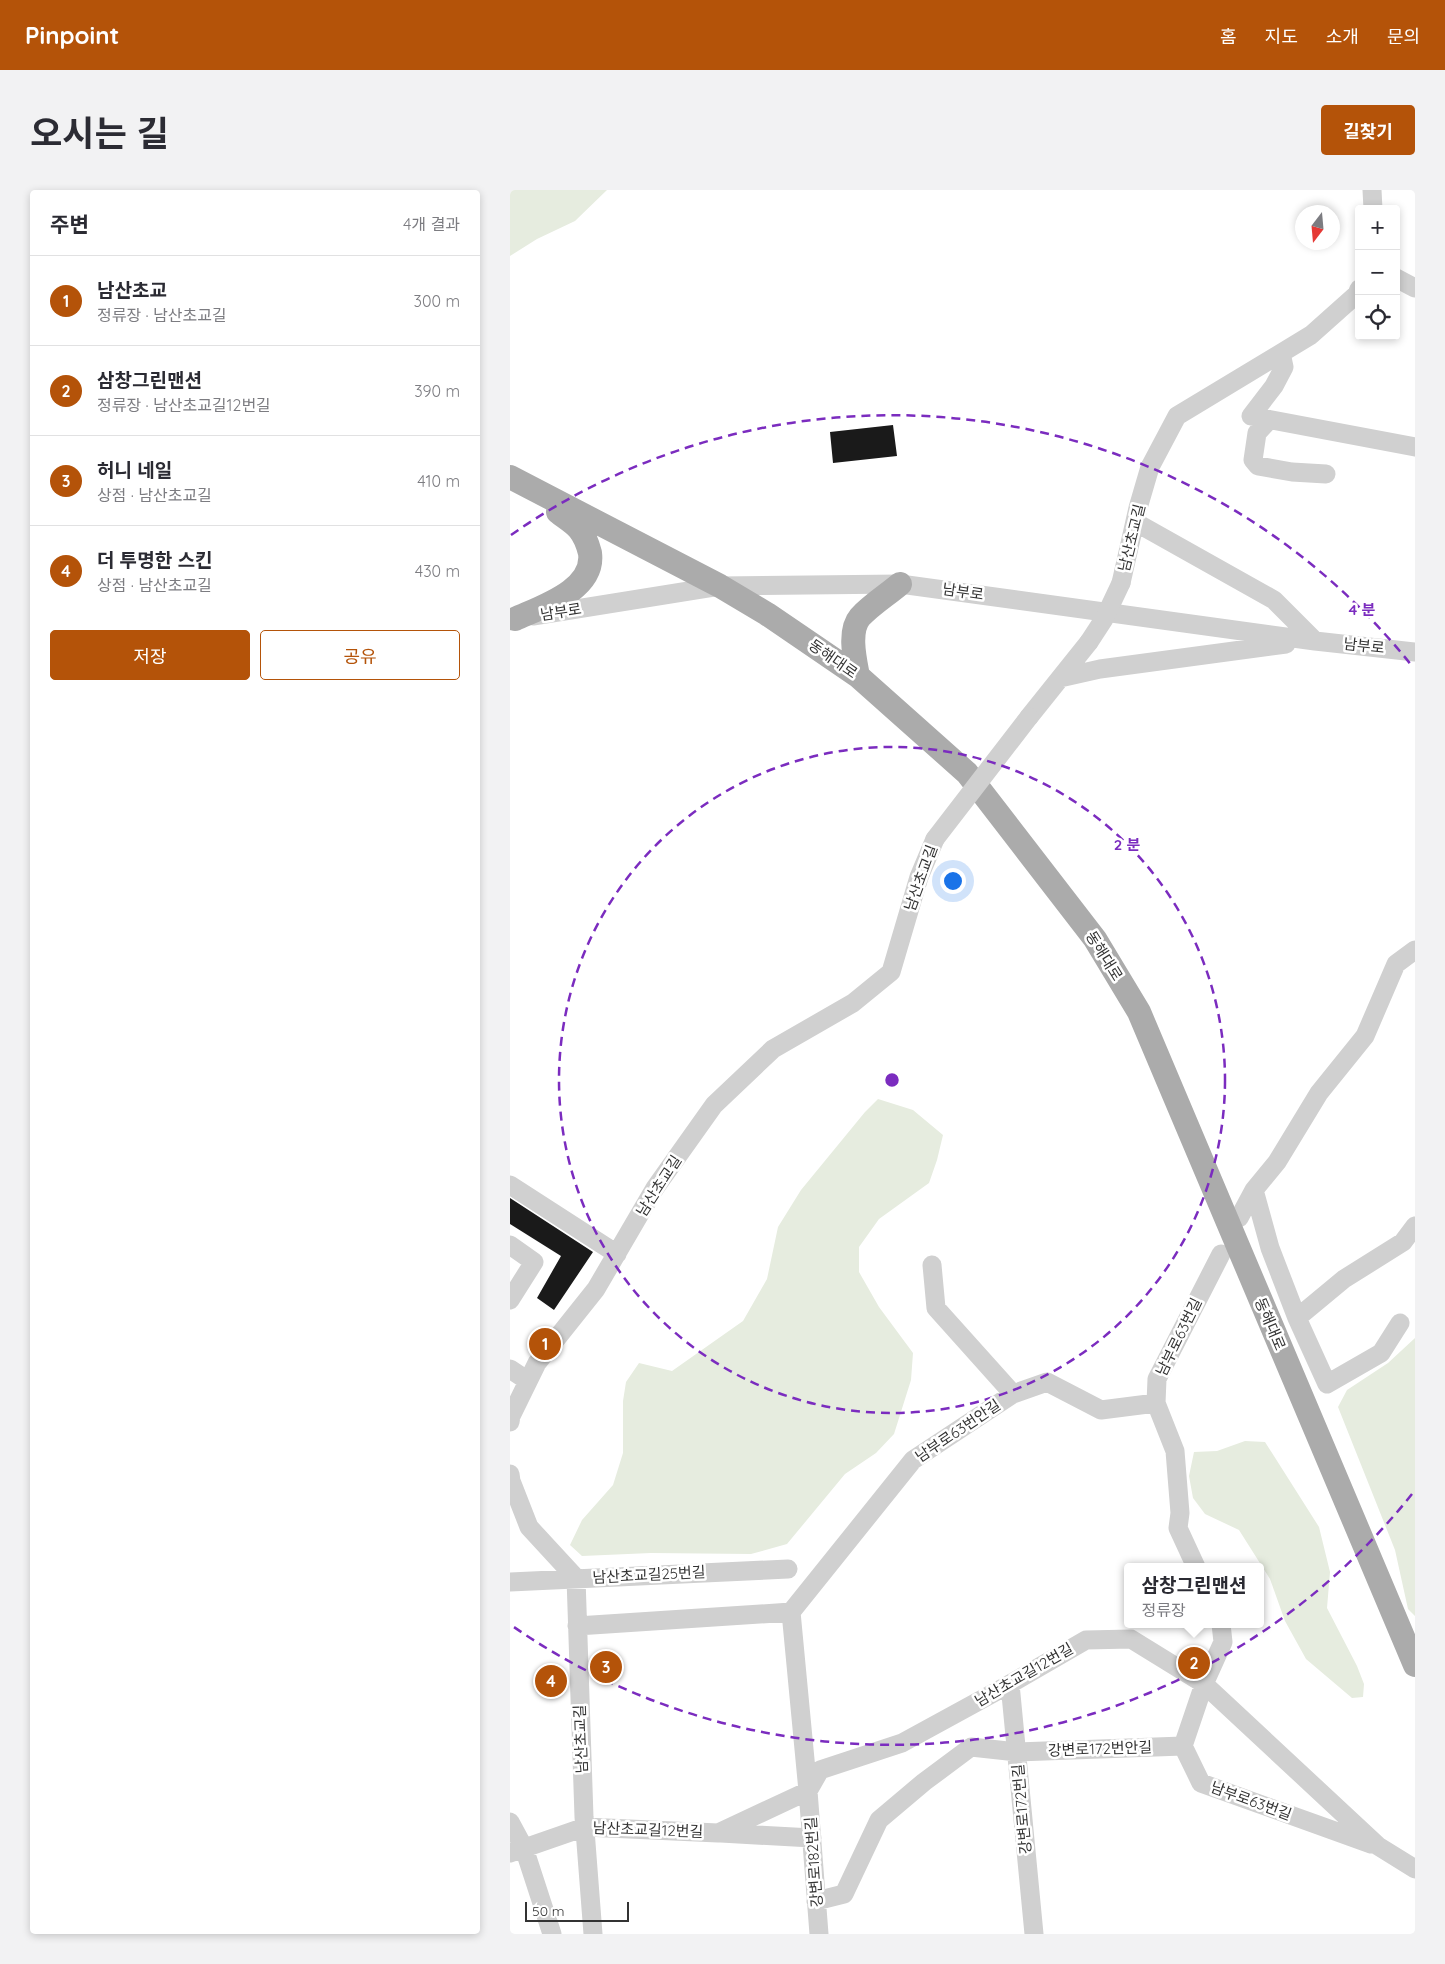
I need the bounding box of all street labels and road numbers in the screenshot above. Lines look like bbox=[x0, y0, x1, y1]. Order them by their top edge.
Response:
street label: 남산초교길 bbox=[1114, 502, 1149, 574]
street label: 남부로 bbox=[941, 579, 985, 604]
street label: 남부로 bbox=[539, 599, 583, 624]
street label: 남부로 bbox=[1342, 634, 1386, 657]
street label: 동해대로 bbox=[805, 635, 861, 682]
street label: 남산초교길 bbox=[900, 842, 941, 914]
street label: 동해대로 bbox=[1082, 927, 1127, 984]
street label: 남산초교길 bbox=[632, 1152, 685, 1220]
street label: 남부로63번길 bbox=[1151, 1294, 1206, 1379]
street label: 동해대로 bbox=[1251, 1295, 1290, 1353]
street label: 남부로63번안길 bbox=[911, 1395, 1004, 1466]
street label: 남산초교길25번길 bbox=[592, 1562, 706, 1587]
street label: 남산초교길12번길 bbox=[971, 1639, 1076, 1710]
street label: 남산초교길 bbox=[570, 1704, 591, 1774]
street label: 강변로172번안길 bbox=[1048, 1737, 1152, 1760]
street label: 강변로172번길 bbox=[1008, 1763, 1035, 1855]
street label: 남부로63번길 bbox=[1208, 1777, 1294, 1824]
street label: 강변로182번길 bbox=[801, 1816, 826, 1908]
street label: 남산초교길12번길 bbox=[592, 1818, 704, 1841]

